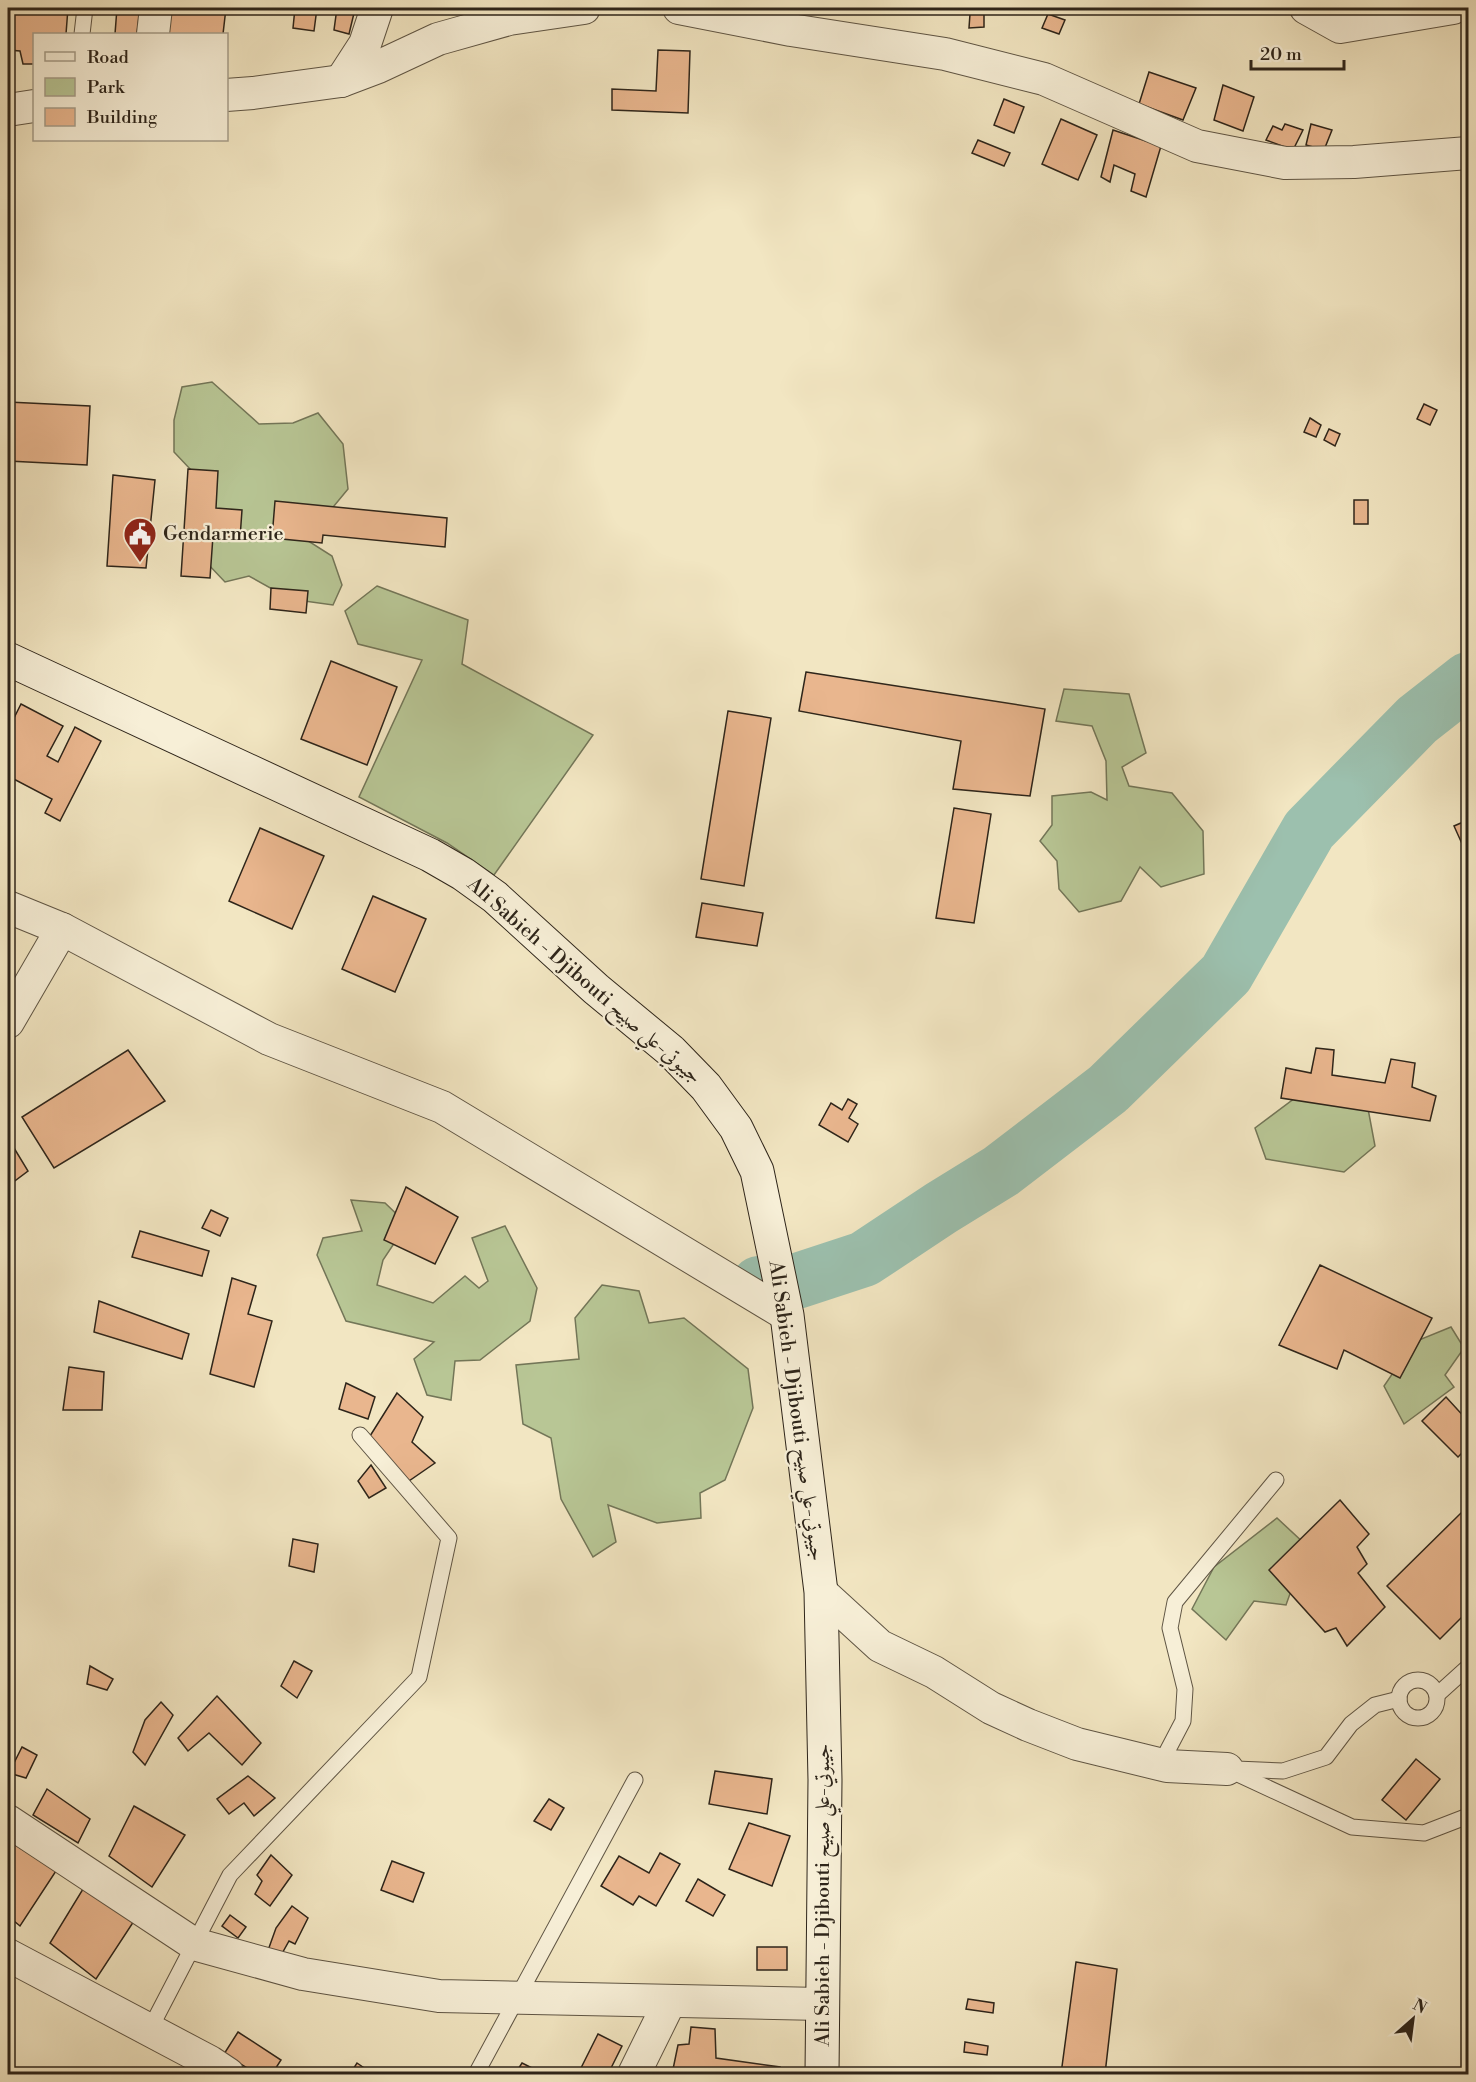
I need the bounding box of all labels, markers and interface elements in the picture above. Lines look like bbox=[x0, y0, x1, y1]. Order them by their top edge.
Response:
legend bbox=[33, 33, 228, 141]
scale bar bbox=[1251, 33, 1344, 71]
text: 20 m bbox=[1260, 43, 1302, 66]
text: Road bbox=[87, 46, 130, 69]
text: Park bbox=[87, 76, 126, 99]
text: Building bbox=[86, 106, 158, 129]
public building icon: Gendarmerie bbox=[122, 516, 158, 563]
place label: Gendarmerie bbox=[163, 522, 284, 547]
street label: Ali Sabieh - Djibouti جيبوتي-علي صبيح bbox=[457, 872, 706, 1094]
street label: Ali Sabieh - Djibouti جيبوتي-علي صبيح bbox=[756, 1258, 829, 1563]
street label: Ali Sabieh - Djibouti جيبوتي-علي صبيح bbox=[811, 1744, 842, 2047]
north arrow bbox=[1383, 1989, 1443, 2049]
text: N bbox=[1409, 1995, 1430, 2019]

